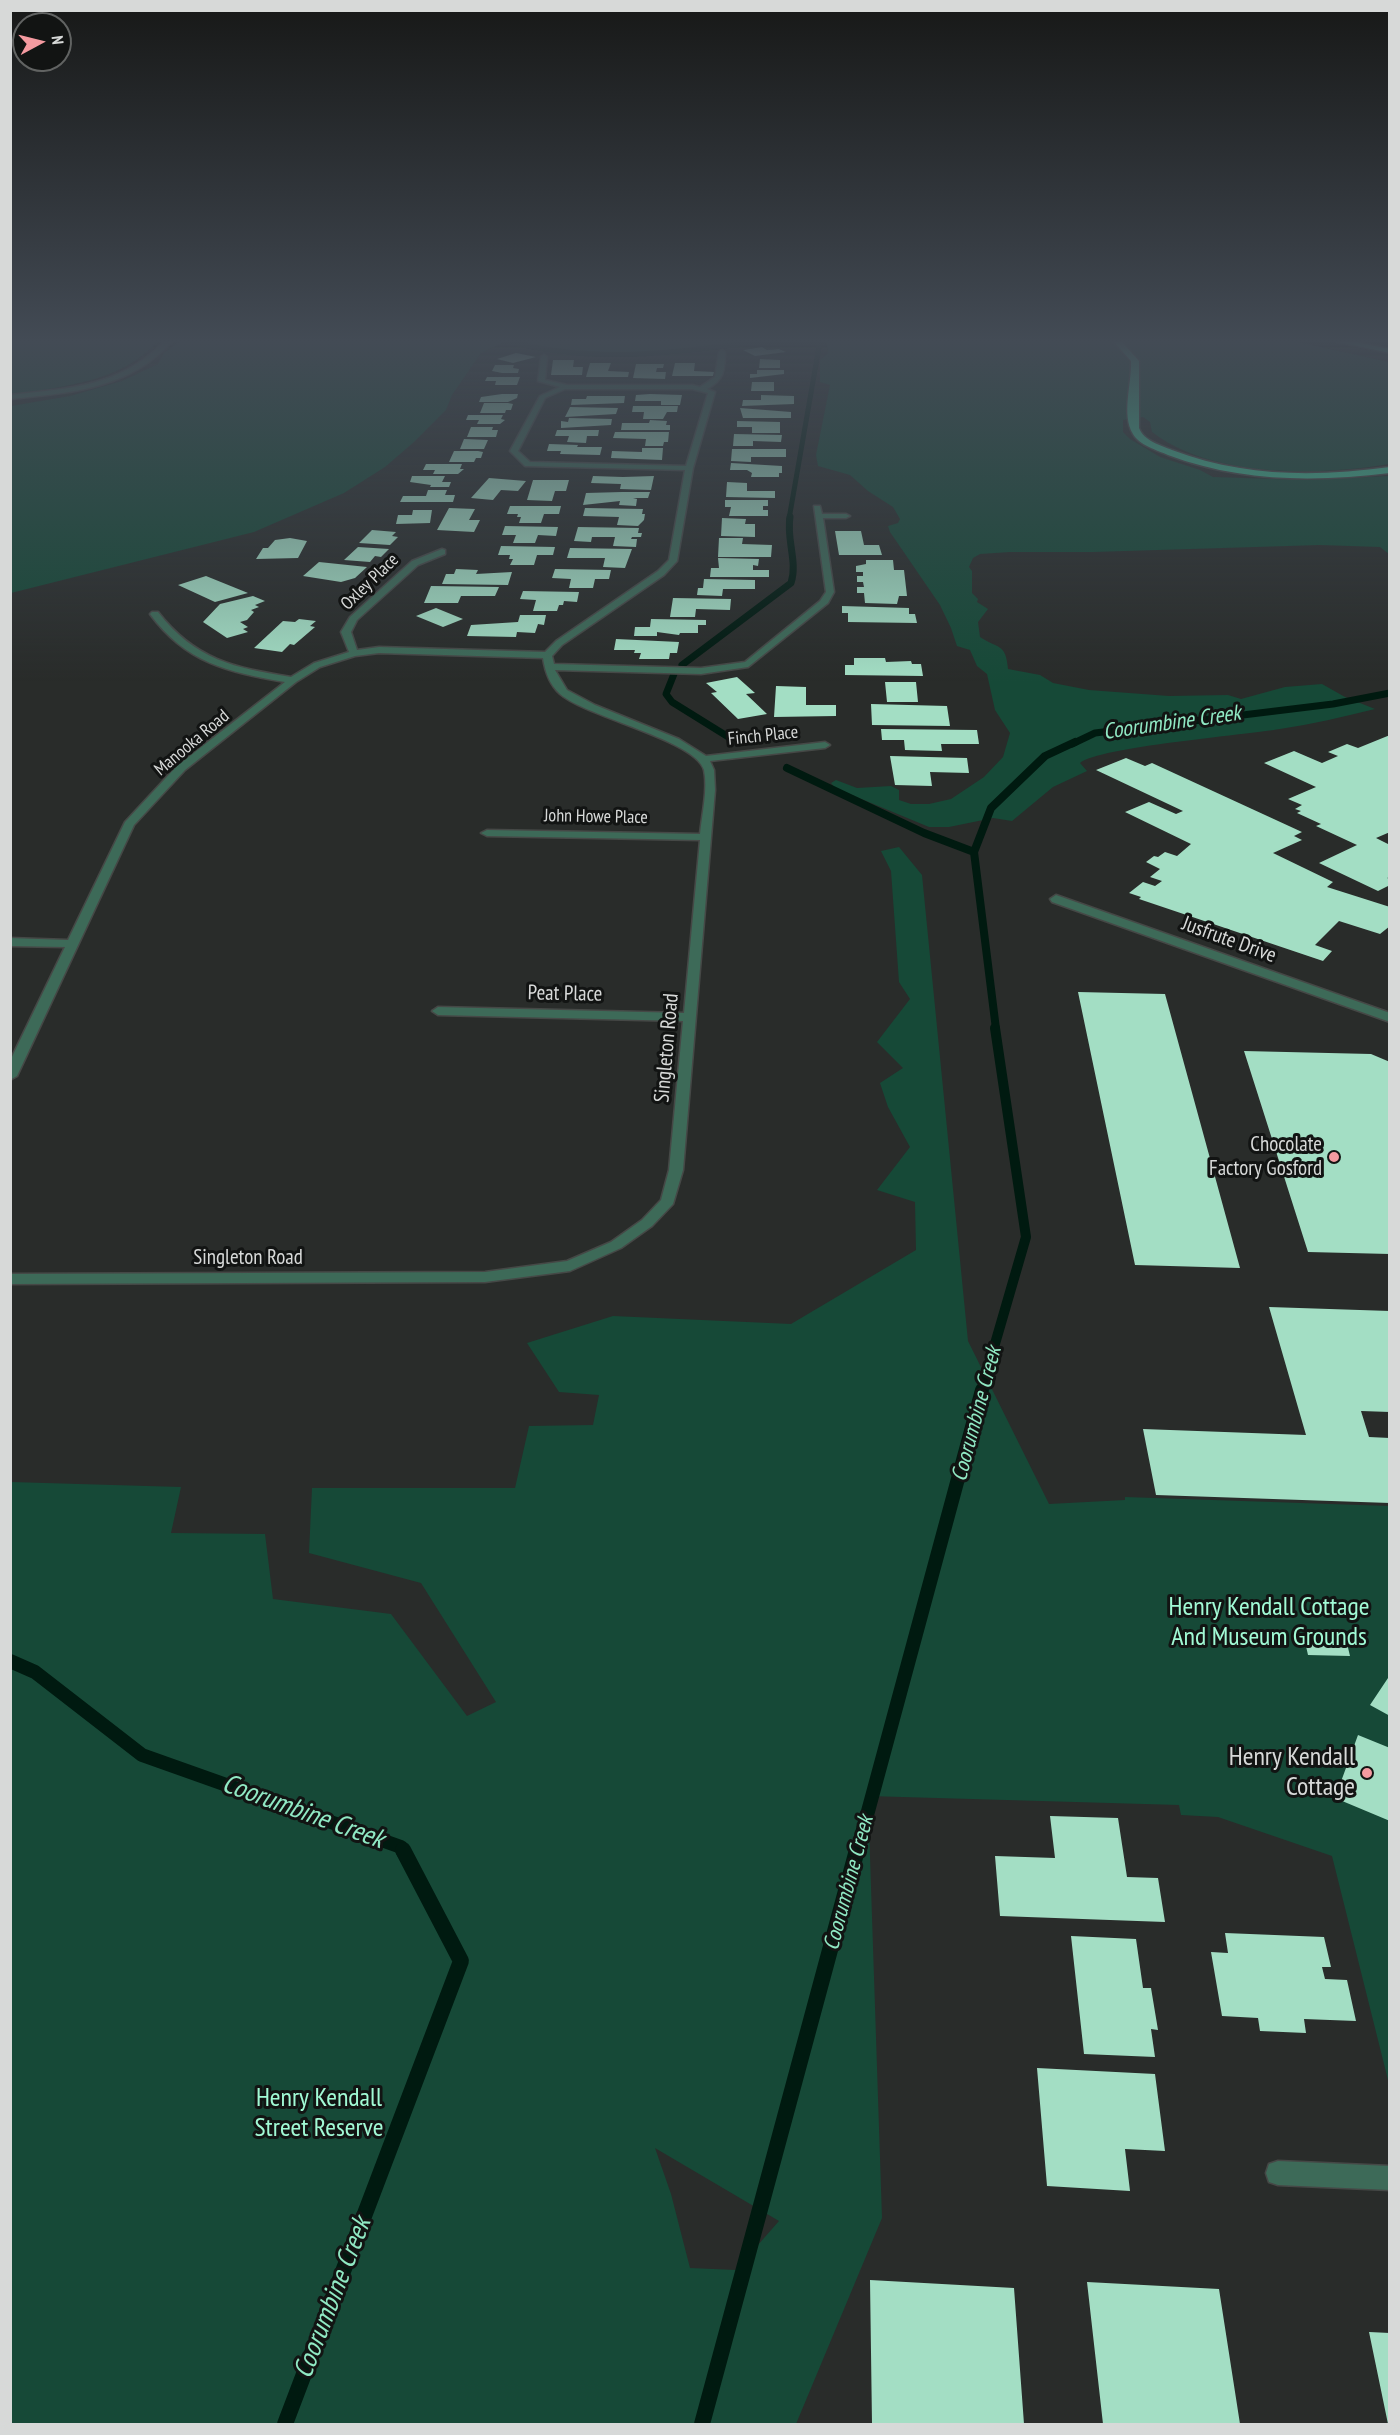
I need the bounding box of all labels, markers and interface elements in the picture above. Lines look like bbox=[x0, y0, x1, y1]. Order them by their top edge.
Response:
north arrow bbox=[12, 12, 72, 72]
text: N bbox=[47, 35, 68, 46]
street label: Oxley Place bbox=[337, 549, 403, 615]
water label: Coorumbine Creek bbox=[1102, 700, 1242, 746]
street label: Manooka Road bbox=[150, 706, 234, 780]
street label: Finch Place bbox=[727, 722, 799, 750]
street label: John Howe Place bbox=[544, 805, 648, 829]
street label: Jusfrute Drive bbox=[1178, 911, 1280, 969]
street label: Peat Place bbox=[527, 981, 603, 1007]
street label: Singleton Road bbox=[650, 992, 684, 1104]
place label: Chocolate Factory Gosford bbox=[1209, 1132, 1322, 1182]
marker: Chocolate Factory Gosford bbox=[1327, 1150, 1341, 1164]
street label: Singleton Road bbox=[193, 1245, 303, 1271]
water label: Coorumbine Creek bbox=[946, 1344, 1008, 1484]
park label: Henry Kendall Cottage And Museum Grounds bbox=[1169, 1592, 1369, 1654]
place label: Henry Kendall Cottage bbox=[1229, 1742, 1355, 1804]
marker: Henry Kendall Cottage bbox=[1360, 1766, 1374, 1780]
water label: Coorumbine Creek bbox=[218, 1768, 388, 1856]
water label: Coorumbine Creek bbox=[818, 1813, 880, 1953]
park label: Henry Kendall Street Reserve bbox=[254, 2083, 384, 2144]
water label: Coorumbine Creek bbox=[287, 2213, 379, 2383]

